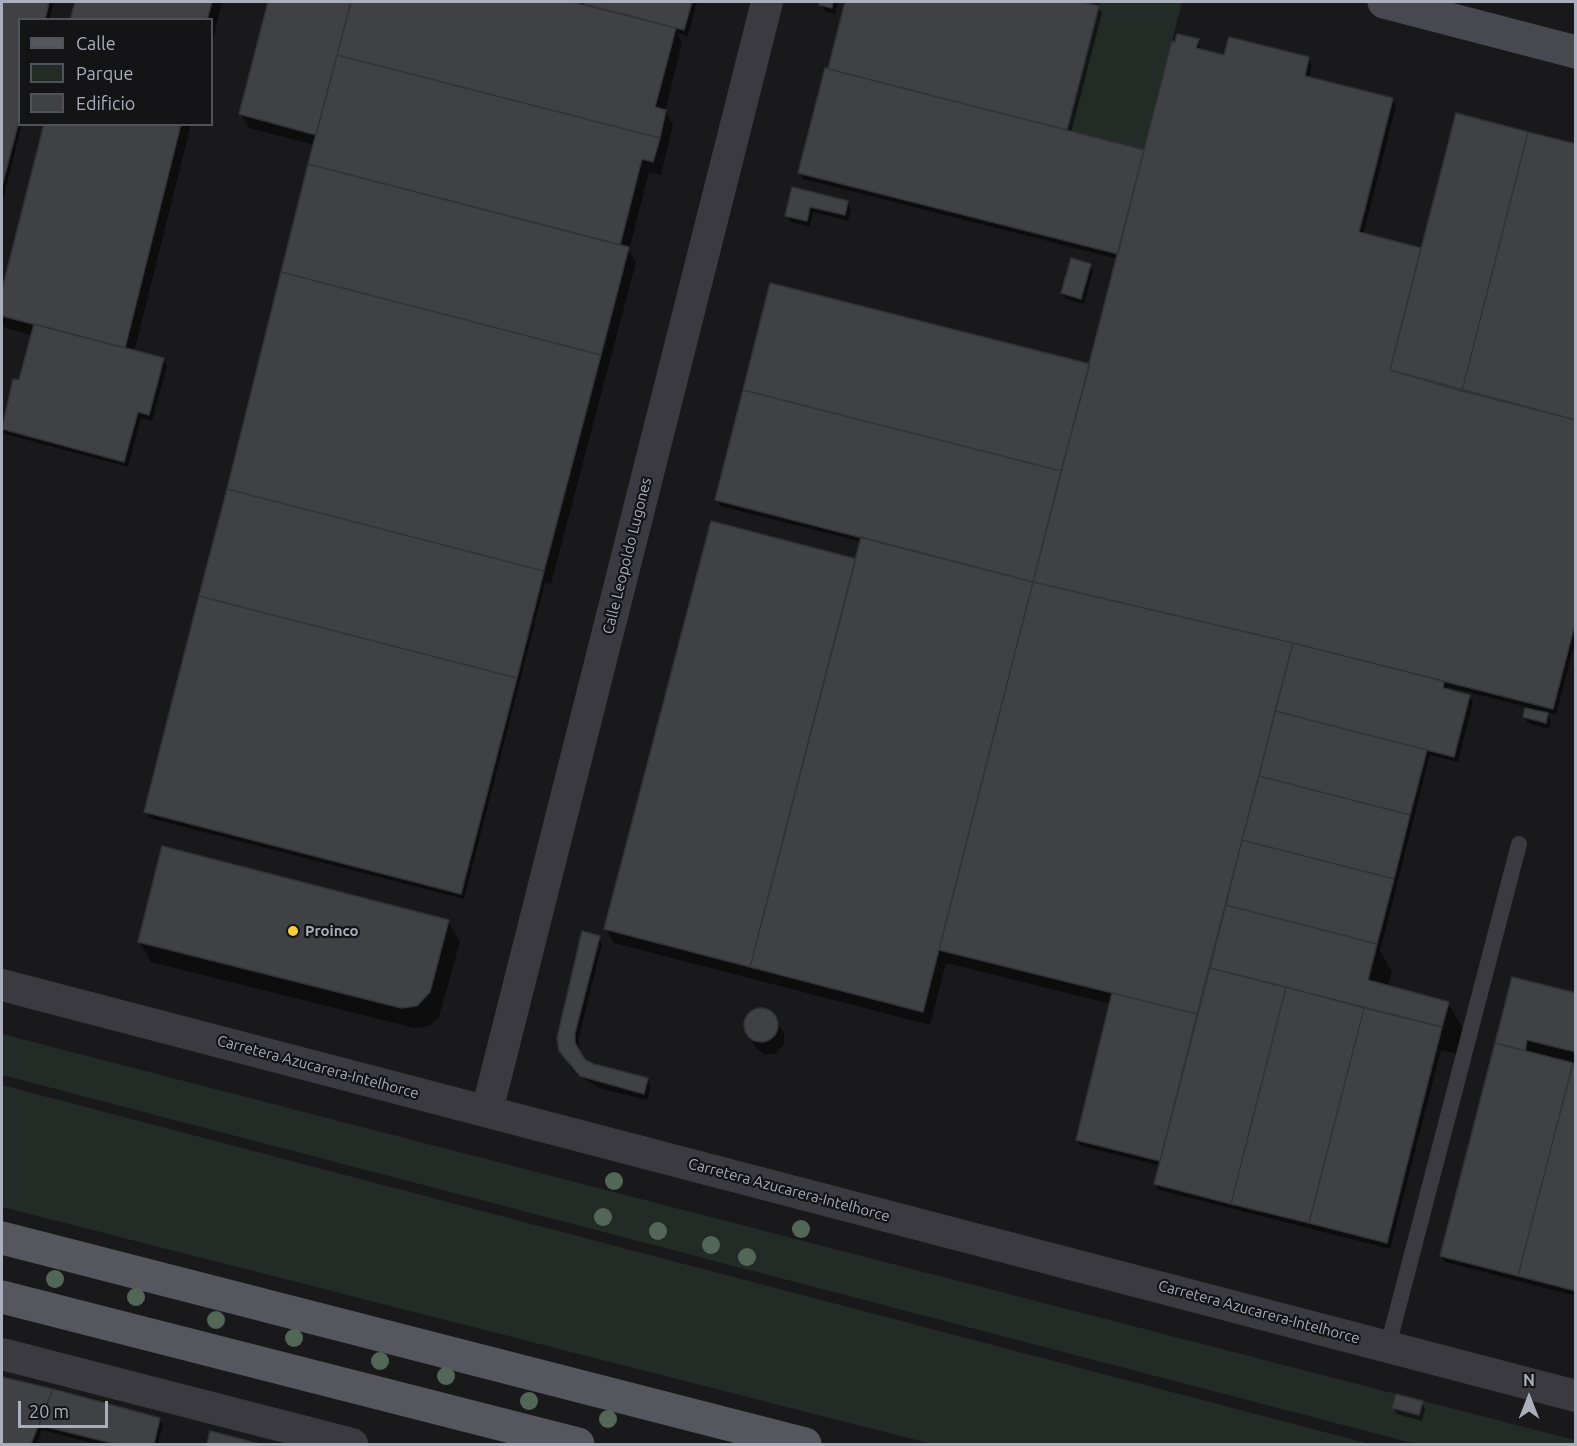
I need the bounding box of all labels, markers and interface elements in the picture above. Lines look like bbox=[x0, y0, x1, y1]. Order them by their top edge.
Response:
legend bbox=[18, 18, 213, 126]
text: Calle bbox=[76, 33, 116, 53]
text: Parque bbox=[76, 63, 133, 83]
text: Edificio bbox=[76, 93, 135, 113]
street label: Calle Leopoldo Lugones bbox=[599, 476, 655, 636]
place label: Proinco bbox=[305, 922, 359, 940]
marker: Proinco bbox=[286, 924, 300, 938]
street label: Carretera Azucarera-Intelhorce bbox=[215, 1031, 421, 1103]
street label: Carretera Azucarera-Intelhorce bbox=[686, 1154, 892, 1226]
street label: Carretera Azucarera-Intelhorce bbox=[1156, 1276, 1362, 1348]
north arrow bbox=[1499, 1368, 1559, 1428]
text: N bbox=[1523, 1371, 1535, 1389]
scale bar bbox=[21, 1389, 111, 1427]
text: 20 m bbox=[29, 1401, 69, 1421]

